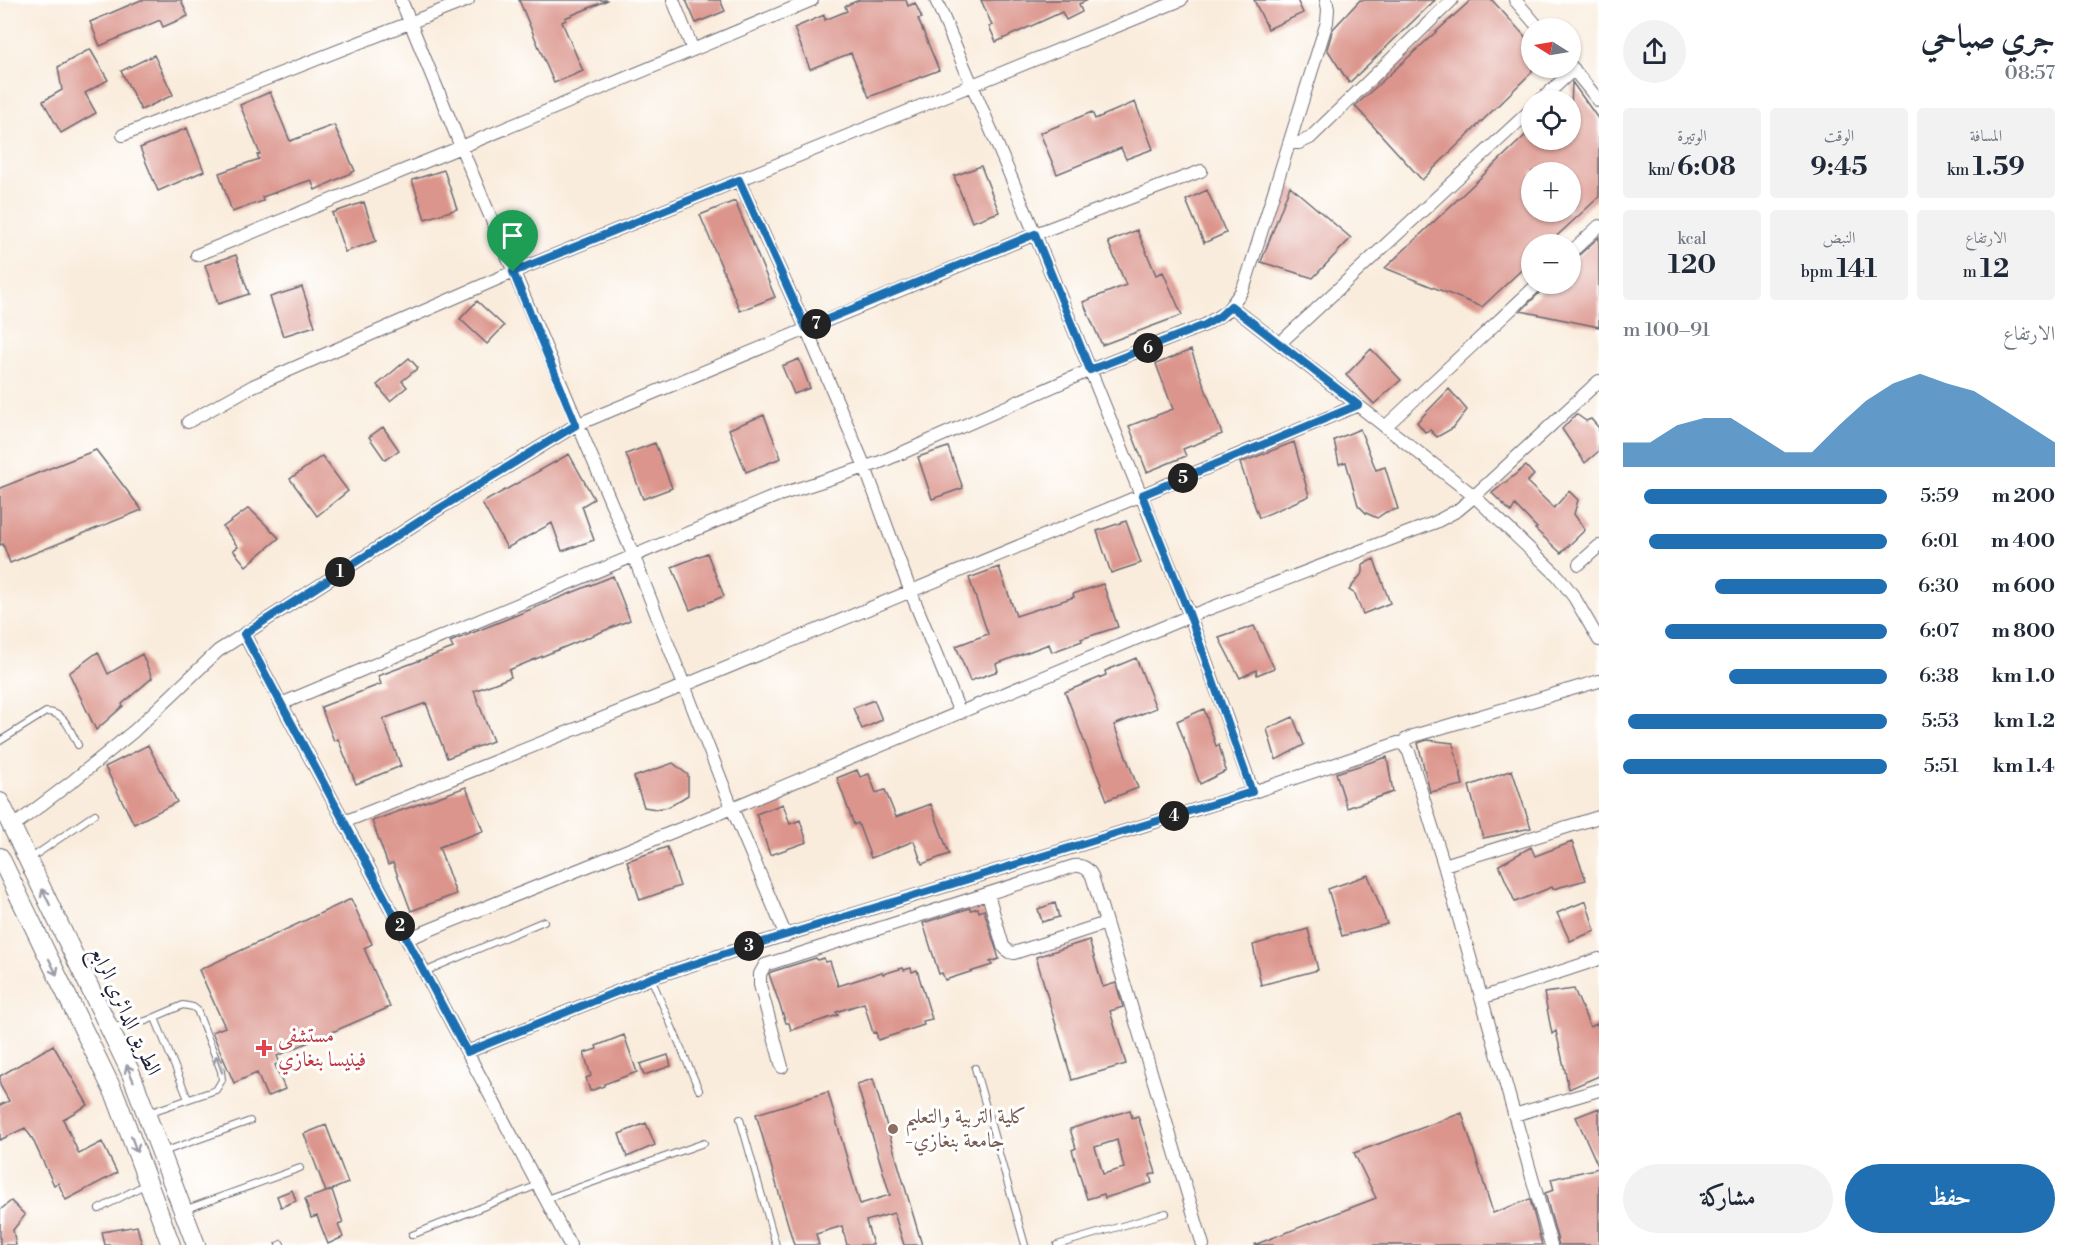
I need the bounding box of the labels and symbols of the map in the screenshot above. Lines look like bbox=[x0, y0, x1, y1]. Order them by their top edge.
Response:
north arrow bbox=[1521, 18, 1581, 78]
pin bbox=[487, 210, 538, 272]
pin: 7 bbox=[801, 309, 831, 339]
pin: 6 bbox=[1133, 333, 1163, 363]
pin: 5 bbox=[1168, 463, 1198, 493]
pin: 1 bbox=[325, 557, 355, 587]
pin: 4 bbox=[1159, 801, 1189, 831]
one-way arrow bbox=[40, 889, 52, 906]
pin: 2 bbox=[385, 911, 415, 941]
pin: 3 bbox=[734, 931, 764, 961]
street label: الطريق الدائري الرابع bbox=[79, 942, 166, 1082]
one-way arrow bbox=[47, 957, 59, 975]
place label: مستشفى فينيسا بنغازي bbox=[278, 1023, 366, 1075]
marker: مستشفى فينيسا بنغازي bbox=[255, 1039, 273, 1057]
one-way arrow bbox=[212, 1056, 223, 1074]
one-way arrow bbox=[124, 1064, 135, 1082]
place label: كلية التربية والتعليم -جامعة بنغازي bbox=[905, 1104, 1027, 1156]
marker: كلية التربية والتعليم -جامعة بنغازي bbox=[886, 1122, 900, 1136]
one-way arrow bbox=[130, 1134, 141, 1152]

